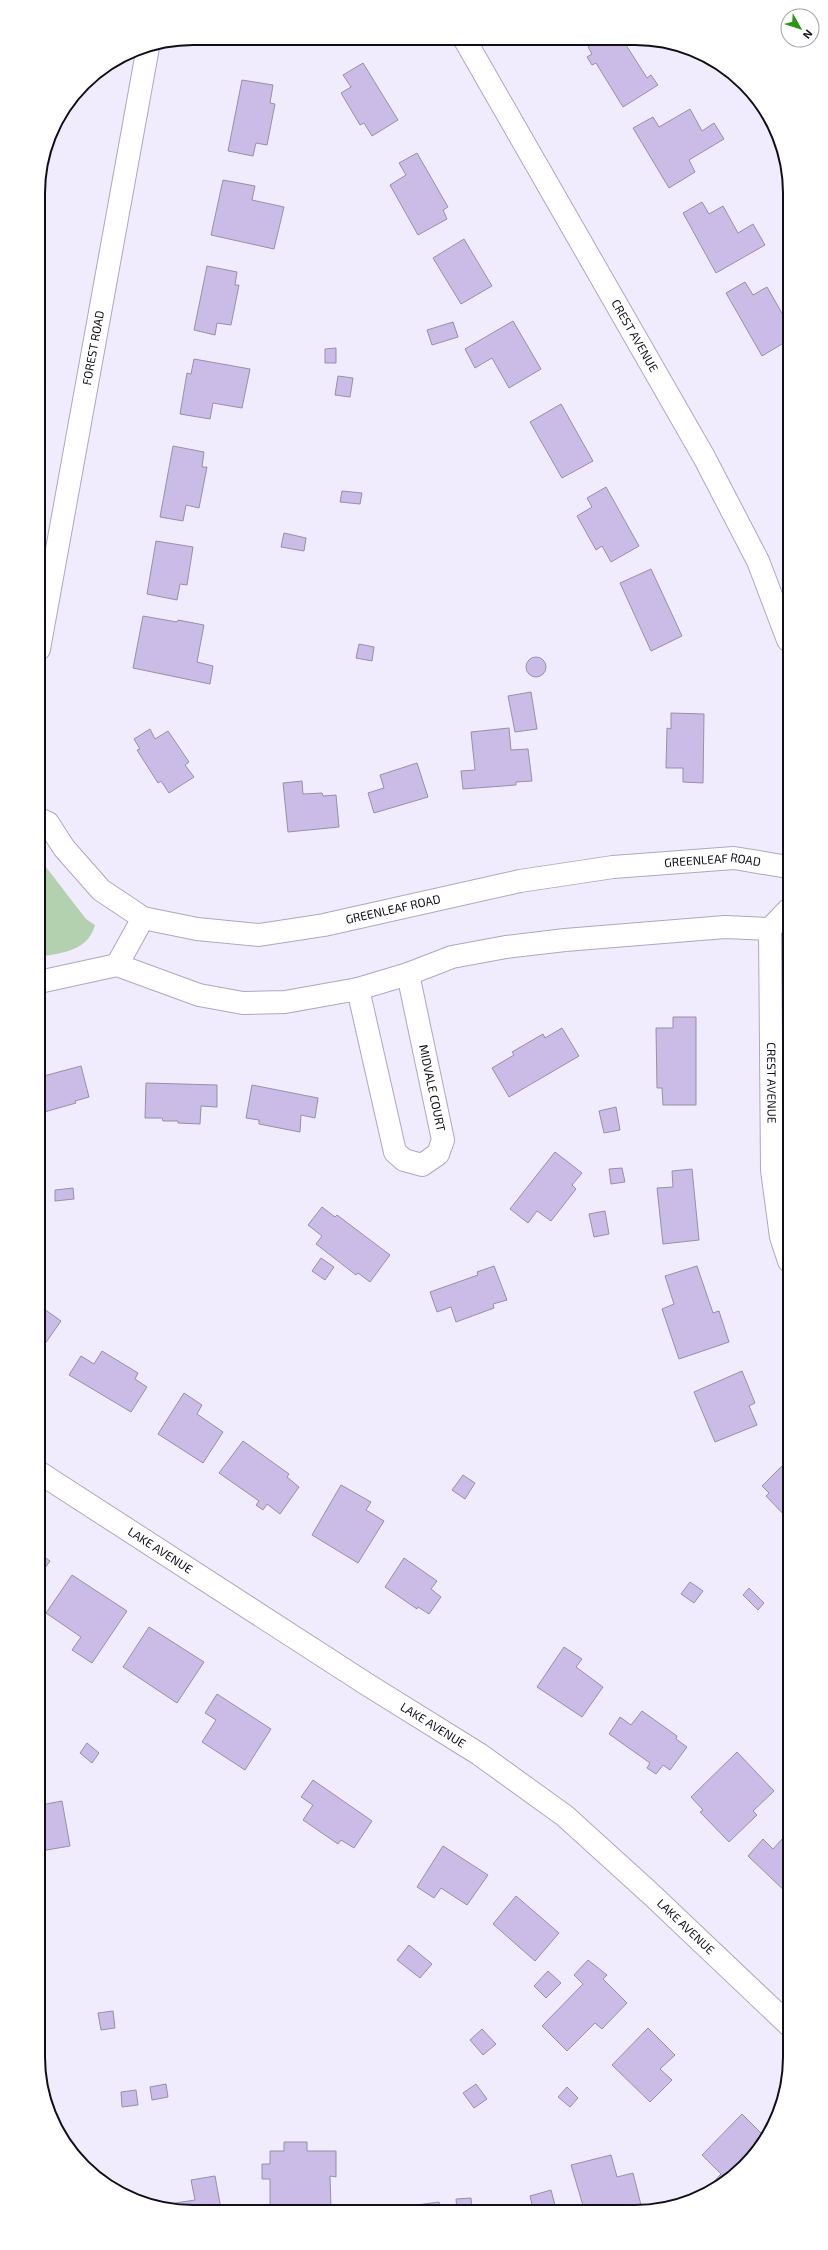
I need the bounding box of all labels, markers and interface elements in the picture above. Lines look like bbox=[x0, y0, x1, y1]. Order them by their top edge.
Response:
north arrow bbox=[780, 8, 820, 48]
text: N bbox=[801, 27, 816, 42]
street label: CREST AVENUE bbox=[609, 297, 662, 374]
street label: FOREST ROAD bbox=[79, 309, 106, 386]
street label: GREENLEAF ROAD bbox=[664, 850, 762, 869]
street label: GREENLEAF ROAD bbox=[344, 891, 442, 926]
street label: CREST AVENUE bbox=[765, 1042, 780, 1124]
street label: MIDVALE COURT bbox=[417, 1043, 449, 1133]
street label: LAKE AVENUE bbox=[126, 1524, 196, 1576]
street label: LAKE AVENUE bbox=[398, 1699, 469, 1750]
street label: LAKE AVENUE bbox=[655, 1896, 718, 1957]

